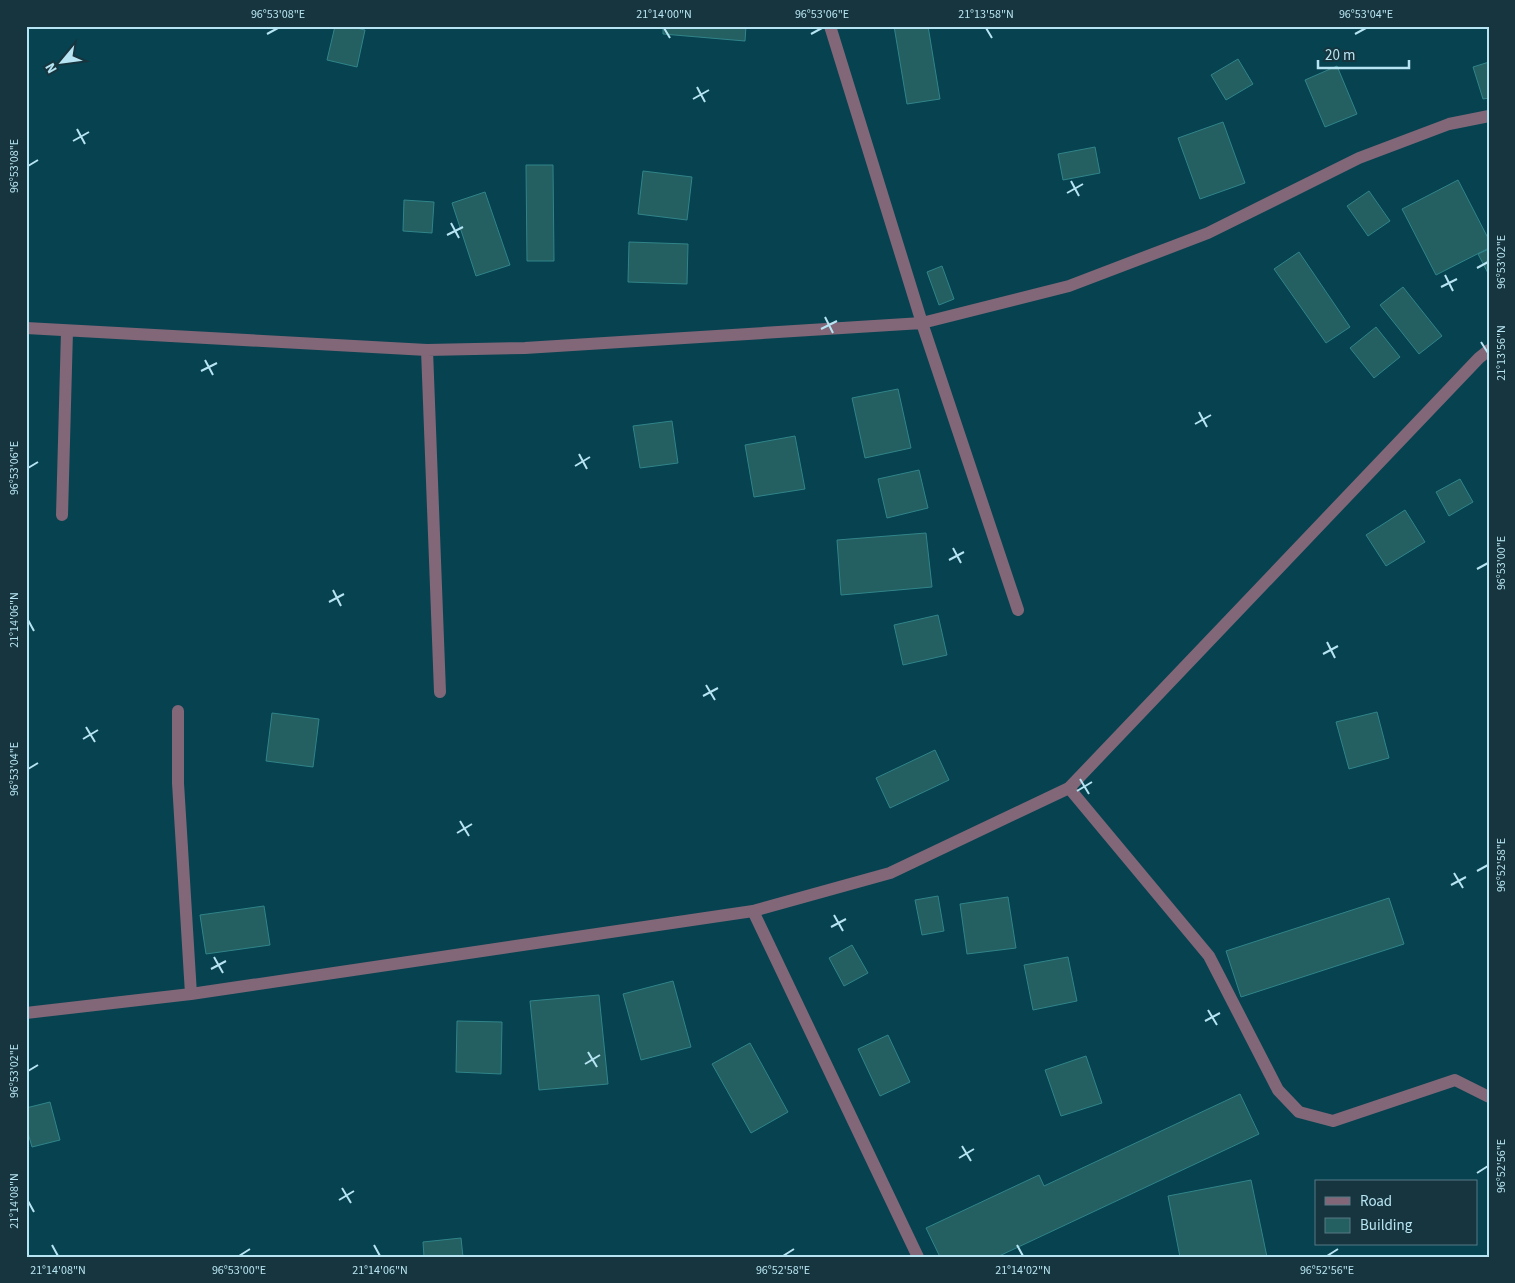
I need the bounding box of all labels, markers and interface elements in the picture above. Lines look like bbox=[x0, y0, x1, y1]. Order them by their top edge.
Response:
text: 96°53'08"E bbox=[251, 6, 305, 23]
text: 21°14'00"N bbox=[636, 6, 692, 23]
text: 96°53'06"E bbox=[795, 6, 849, 23]
text: 21°13'58"N bbox=[958, 6, 1014, 23]
text: 96°53'04"E bbox=[1339, 6, 1393, 23]
north arrow bbox=[38, 38, 88, 88]
scale bar bbox=[1318, 38, 1409, 70]
text: 20 m bbox=[1325, 45, 1355, 66]
text: N bbox=[41, 59, 63, 77]
text: 96°53'08"E bbox=[6, 139, 23, 193]
text: 96°53'02"E bbox=[1493, 235, 1510, 289]
text: 21°13'56"N bbox=[1493, 325, 1510, 381]
text: 96°53'06"E bbox=[6, 441, 23, 495]
text: 96°53'00"E bbox=[1493, 536, 1510, 590]
text: 21°14'06"N bbox=[6, 592, 23, 648]
text: 96°53'04"E bbox=[6, 742, 23, 796]
text: 96°52'58"E bbox=[1493, 838, 1510, 892]
text: 96°53'02"E bbox=[6, 1044, 23, 1098]
text: 96°52'56"E bbox=[1493, 1139, 1510, 1193]
text: 21°14'08"N bbox=[6, 1173, 23, 1229]
legend bbox=[1315, 1180, 1478, 1246]
text: Road bbox=[1360, 1191, 1392, 1212]
text: Building bbox=[1360, 1215, 1413, 1236]
text: 21°14'08"N bbox=[30, 1262, 86, 1279]
text: 96°53'00"E bbox=[212, 1262, 266, 1279]
text: 21°14'06"N bbox=[352, 1262, 408, 1279]
text: 96°52'58"E bbox=[756, 1262, 810, 1279]
text: 21°14'02"N bbox=[995, 1262, 1051, 1279]
text: 96°52'56"E bbox=[1300, 1262, 1354, 1279]

